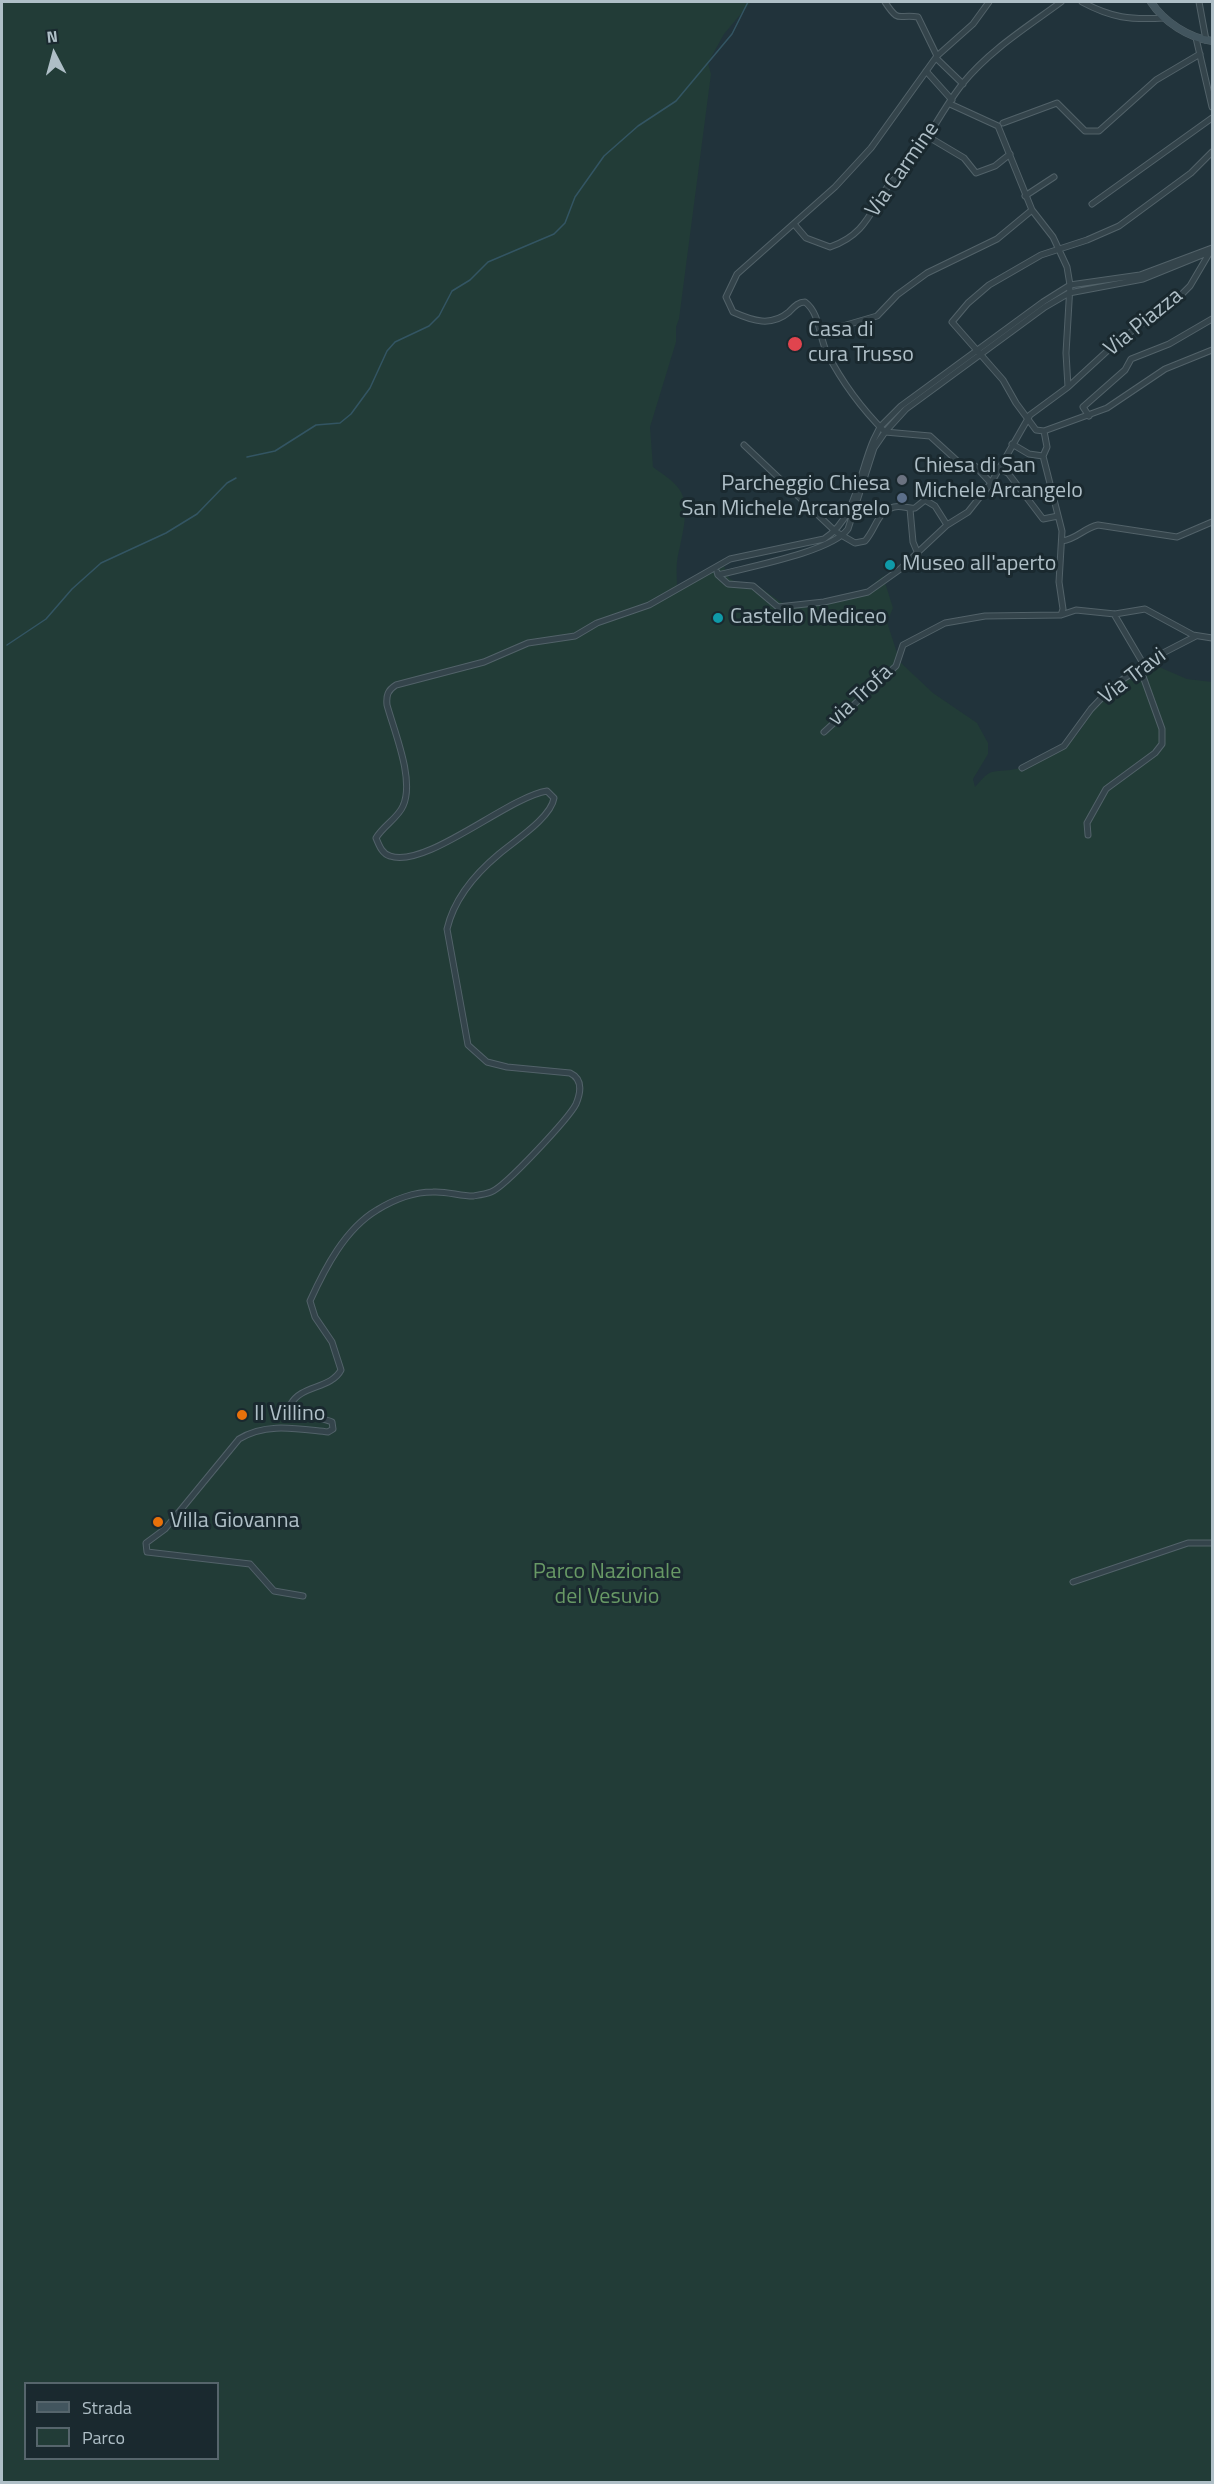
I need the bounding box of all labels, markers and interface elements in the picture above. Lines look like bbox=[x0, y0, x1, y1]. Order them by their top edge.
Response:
north arrow bbox=[24, 24, 84, 84]
text: N bbox=[45, 24, 59, 49]
street label: Via Carmine bbox=[861, 117, 945, 223]
street label: Via Piazza bbox=[1099, 283, 1189, 363]
place label: Casa di cura Trusso bbox=[808, 318, 914, 370]
marker: Casa di cura Trusso bbox=[786, 335, 804, 353]
place label: Chiesa di San Michele Arcangelo bbox=[914, 454, 1083, 506]
place label: Parcheggio Chiesa San Michele Arcangelo bbox=[682, 472, 890, 524]
marker: Chiesa di San Michele Arcangelo bbox=[895, 473, 909, 487]
marker: Parcheggio Chiesa San Michele Arcangelo bbox=[895, 491, 909, 505]
place label: Museo all'aperto bbox=[902, 552, 1056, 578]
marker: Museo all'aperto bbox=[883, 558, 897, 572]
place label: Castello Mediceo bbox=[730, 605, 887, 631]
marker: Castello Mediceo bbox=[711, 611, 725, 625]
street label: Via Travi bbox=[1094, 643, 1172, 711]
street label: via Trofa bbox=[823, 660, 899, 732]
place label: Il Villino bbox=[254, 1402, 325, 1428]
marker: Il Villino bbox=[235, 1408, 249, 1422]
place label: Villa Giovanna bbox=[170, 1509, 300, 1535]
marker: Villa Giovanna bbox=[151, 1515, 165, 1529]
park label: Parco Nazionale del Vesuvio bbox=[533, 1560, 681, 1612]
legend bbox=[24, 2382, 219, 2460]
text: Strada bbox=[82, 2394, 132, 2421]
text: Parco bbox=[82, 2424, 125, 2451]

